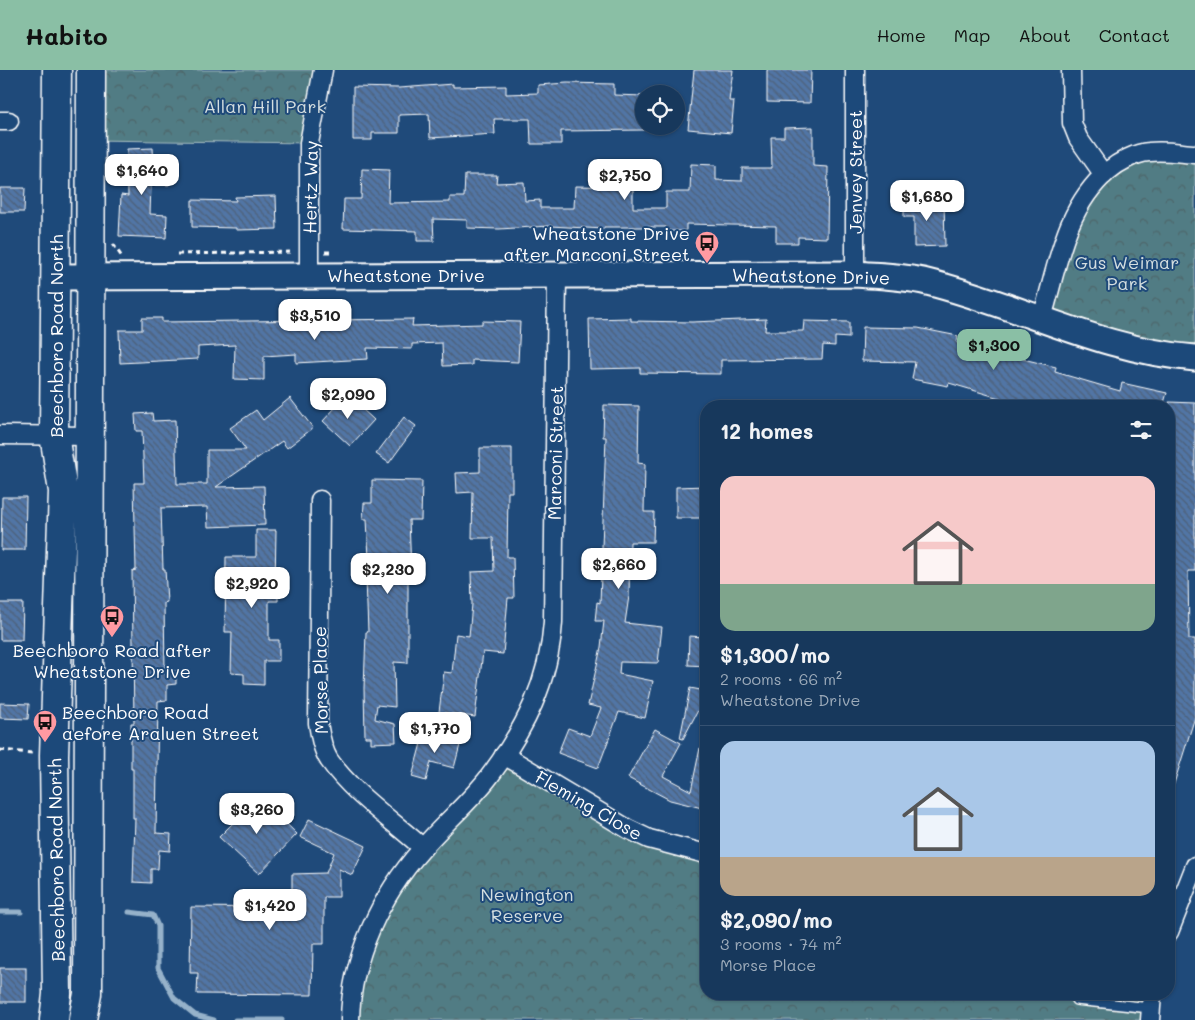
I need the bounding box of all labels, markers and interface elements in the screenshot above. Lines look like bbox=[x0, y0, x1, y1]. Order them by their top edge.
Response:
text: Habito bbox=[25, 20, 108, 51]
text: Home bbox=[877, 23, 926, 47]
text: Map bbox=[954, 23, 990, 47]
text: About bbox=[1018, 23, 1071, 47]
text: Contact bbox=[1099, 23, 1170, 47]
map controls bbox=[635, 85, 685, 135]
button: locate bbox=[635, 85, 685, 135]
park label: Allan Hill Park bbox=[204, 94, 326, 118]
street label: Jenvey Street bbox=[843, 110, 867, 234]
street label: Hertz Way bbox=[297, 140, 323, 234]
pin: $1,640 bbox=[101, 154, 183, 196]
pin: $2,750 bbox=[584, 158, 666, 201]
text: $1,640 bbox=[116, 159, 168, 180]
text: $2,750 bbox=[599, 164, 651, 185]
pin: $1,680 bbox=[886, 180, 968, 222]
text: $1,680 bbox=[901, 185, 953, 206]
place label: Wheatstone Drive after Marconi Street bbox=[504, 221, 690, 266]
bus stop icon: Wheatstone Drive after Marconi Street bbox=[694, 230, 720, 264]
street label: Beechboro Road North bbox=[44, 234, 68, 438]
park label: Gus Weimar Park bbox=[1075, 250, 1179, 295]
street label: Wheatstone Drive bbox=[327, 263, 485, 287]
street label: Wheatstone Drive bbox=[732, 263, 890, 289]
pin: $3,510 bbox=[274, 298, 356, 341]
text: $3,510 bbox=[289, 304, 341, 325]
pin: $1,300 bbox=[953, 328, 1035, 371]
text: $1,300 bbox=[968, 334, 1020, 355]
pin: $2,090 bbox=[307, 378, 389, 420]
text: $2,090 bbox=[321, 383, 375, 404]
street label: Marconi Street bbox=[542, 386, 568, 520]
icon: filters bbox=[1127, 416, 1155, 444]
text: 12 homes bbox=[720, 417, 813, 444]
icon: home bbox=[893, 508, 983, 598]
pin: $2,660 bbox=[578, 548, 660, 590]
pin: $2,230 bbox=[347, 552, 429, 595]
text: $2,660 bbox=[592, 553, 646, 574]
text: $2,230 bbox=[362, 558, 414, 579]
pin: $2,920 bbox=[211, 566, 293, 609]
text: $2,920 bbox=[226, 572, 278, 593]
bus stop icon: Beechboro Road after Wheatstone Drive bbox=[99, 604, 125, 638]
street label: Morse Place bbox=[307, 626, 333, 734]
place label: Beechboro Road after Wheatstone Drive bbox=[13, 638, 211, 683]
text: $1,300/mo bbox=[720, 641, 830, 668]
text: 2 rooms · 66 m² bbox=[720, 668, 842, 689]
text: Wheatstone Drive bbox=[720, 689, 860, 710]
place label: Beechboro Road aefore Araluen Street bbox=[62, 700, 259, 745]
bus stop icon: Beechboro Road aefore Araluen Street bbox=[32, 709, 58, 743]
pin: $1,770 bbox=[394, 712, 476, 754]
text: $1,770 bbox=[410, 717, 460, 738]
street label: Beechboro Road North bbox=[42, 758, 70, 962]
street label: Fleming Close bbox=[531, 765, 647, 845]
icon: home bbox=[893, 774, 983, 864]
pin: $3,260 bbox=[216, 792, 298, 835]
text: $3,260 bbox=[230, 798, 284, 819]
park label: Newington Reserve bbox=[481, 882, 573, 927]
pin: $1,420 bbox=[229, 888, 311, 931]
text: $1,420 bbox=[244, 894, 296, 915]
text: $2,090/mo bbox=[720, 906, 832, 933]
text: 3 rooms · 74 m² bbox=[720, 933, 841, 954]
text: Morse Place bbox=[720, 954, 816, 975]

